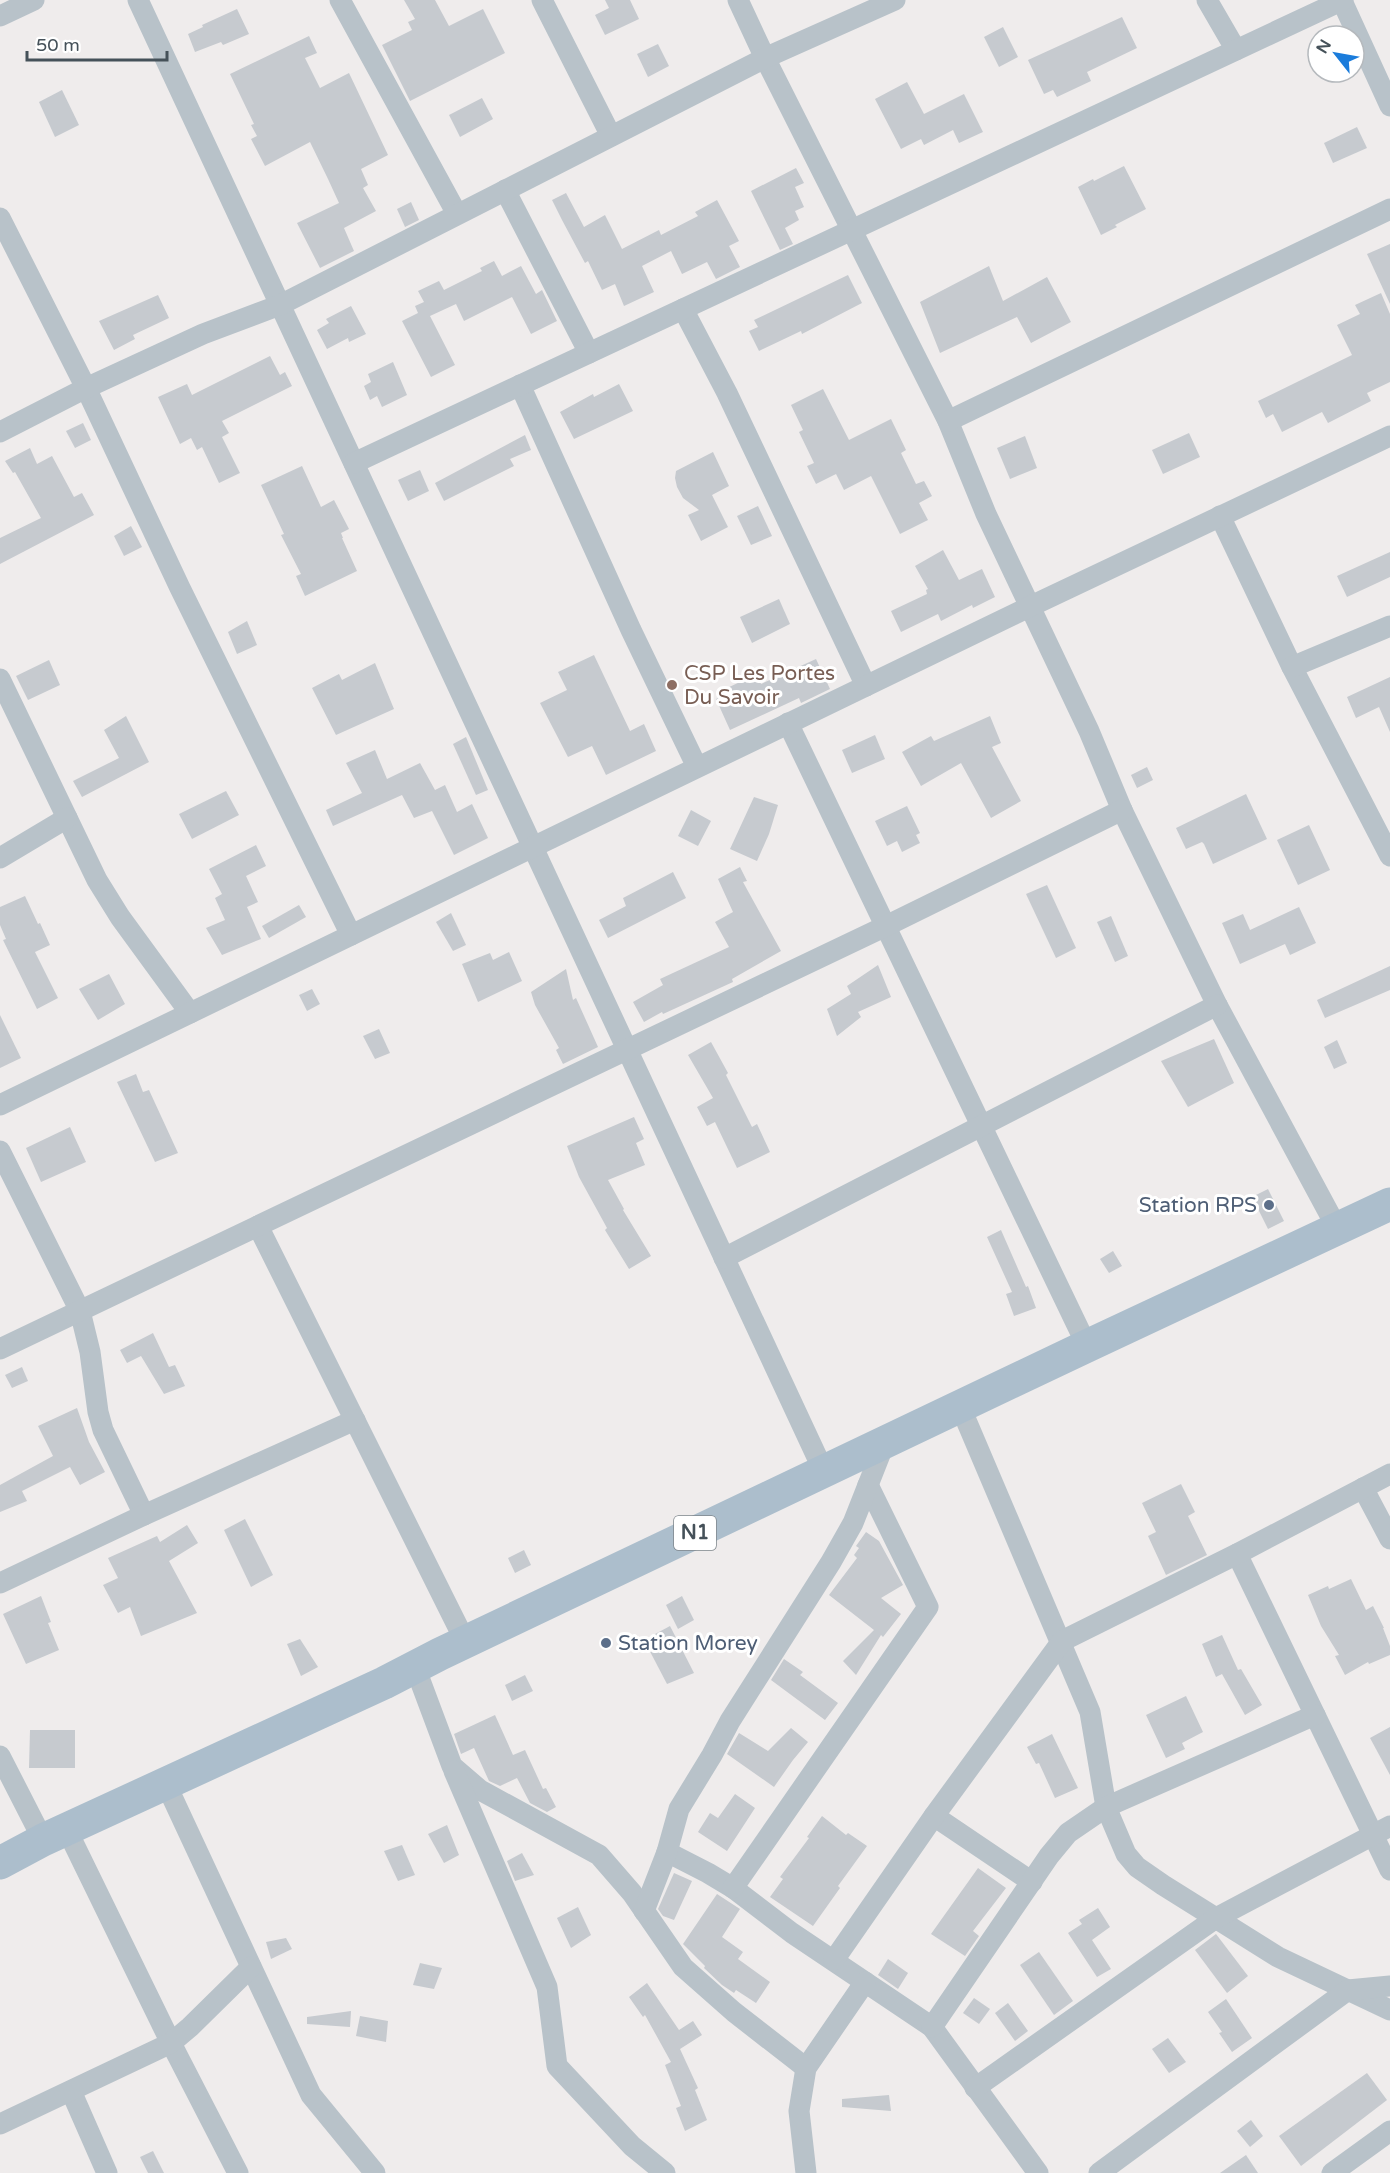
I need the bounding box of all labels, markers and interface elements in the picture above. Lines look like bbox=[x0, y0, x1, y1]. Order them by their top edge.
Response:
scale bar bbox=[27, 24, 166, 62]
north arrow bbox=[1306, 24, 1366, 84]
text: 50 m bbox=[36, 34, 80, 56]
text: N bbox=[1312, 36, 1336, 57]
place label: CSP Les Portes Du Savoir bbox=[684, 661, 835, 710]
marker: CSP Les Portes Du Savoir bbox=[665, 678, 679, 692]
place label: Station RPS bbox=[1139, 1193, 1257, 1218]
marker: Station RPS bbox=[1262, 1198, 1276, 1212]
road number: N1 bbox=[674, 1516, 716, 1550]
place label: Station Morey bbox=[618, 1631, 758, 1656]
marker: Station Morey bbox=[599, 1636, 613, 1650]

